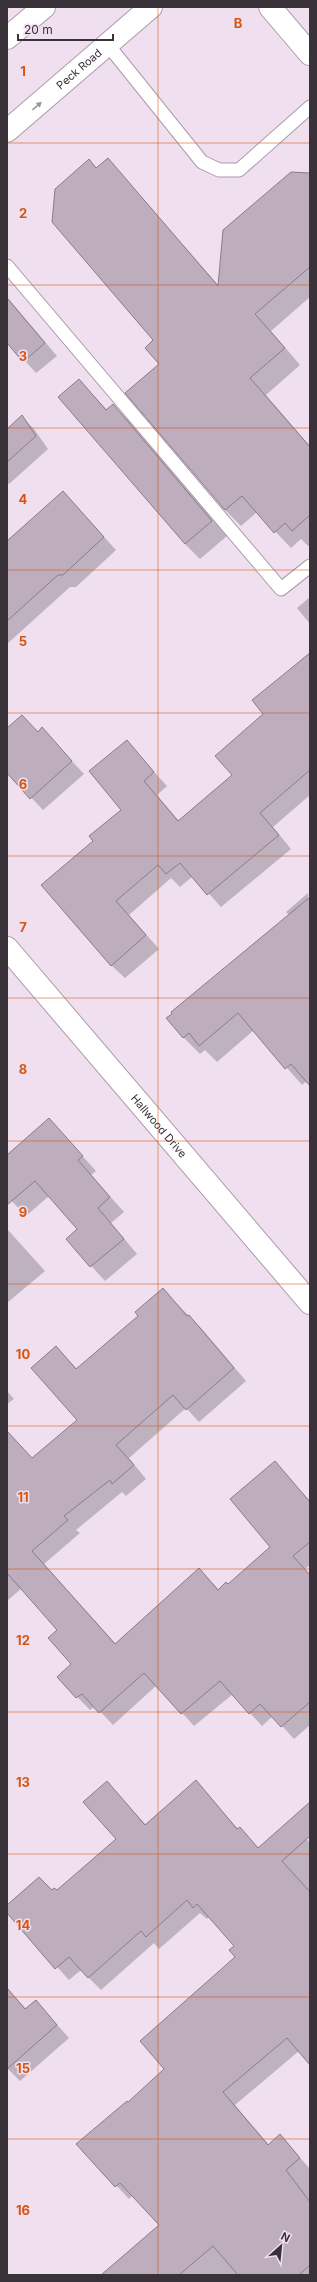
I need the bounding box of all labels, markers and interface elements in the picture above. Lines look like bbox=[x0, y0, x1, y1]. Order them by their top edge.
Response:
text: B bbox=[234, 15, 243, 31]
scale bar bbox=[18, 16, 113, 42]
text: 20 m bbox=[24, 22, 53, 37]
street label: Peck Road bbox=[53, 46, 105, 92]
text: 1 bbox=[20, 63, 26, 79]
one-way arrow bbox=[32, 102, 41, 111]
text: 2 bbox=[19, 205, 27, 221]
text: 3 bbox=[19, 348, 27, 364]
text: 4 bbox=[19, 491, 28, 507]
text: 5 bbox=[19, 633, 27, 649]
text: 6 bbox=[19, 776, 27, 792]
text: 7 bbox=[19, 919, 27, 935]
text: 8 bbox=[19, 1061, 27, 1077]
street label: Hallwood Drive bbox=[128, 1091, 190, 1161]
text: 9 bbox=[19, 1204, 27, 1220]
text: 10 bbox=[16, 1346, 30, 1362]
text: 11 bbox=[17, 1489, 29, 1505]
text: 12 bbox=[16, 1632, 30, 1648]
text: 13 bbox=[16, 1774, 30, 1790]
text: 14 bbox=[16, 1917, 30, 1933]
text: 15 bbox=[16, 2060, 30, 2076]
text: 16 bbox=[16, 2202, 30, 2218]
north arrow bbox=[261, 2226, 301, 2266]
text: N bbox=[279, 2229, 292, 2245]

